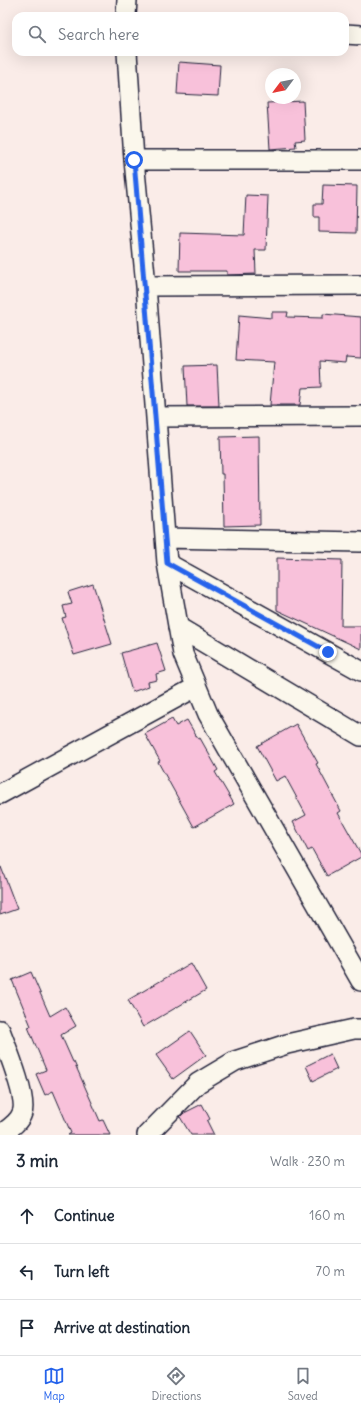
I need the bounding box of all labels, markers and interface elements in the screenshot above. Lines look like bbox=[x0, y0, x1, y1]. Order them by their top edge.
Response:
search box bbox=[12, 12, 349, 56]
icon: search bbox=[26, 23, 48, 45]
text: Search here bbox=[58, 25, 139, 44]
north arrow bbox=[265, 68, 301, 104]
route start bbox=[125, 151, 143, 169]
route end bbox=[319, 643, 337, 661]
text: 3 min bbox=[16, 1150, 58, 1172]
text: Walk · 230 m bbox=[270, 1153, 345, 1170]
icon: ahead bbox=[16, 1205, 38, 1227]
text: Continue bbox=[54, 1206, 115, 1225]
text: 160 m bbox=[309, 1207, 345, 1224]
icon: left bbox=[16, 1261, 38, 1283]
text: Turn left bbox=[54, 1262, 109, 1281]
text: 70 m bbox=[316, 1263, 345, 1280]
icon: arrive bbox=[16, 1317, 38, 1339]
text: Arrive at destination bbox=[54, 1318, 190, 1337]
tab: Map bbox=[43, 1365, 65, 1403]
tab: Directions bbox=[152, 1365, 201, 1403]
tab: Saved bbox=[288, 1365, 318, 1403]

